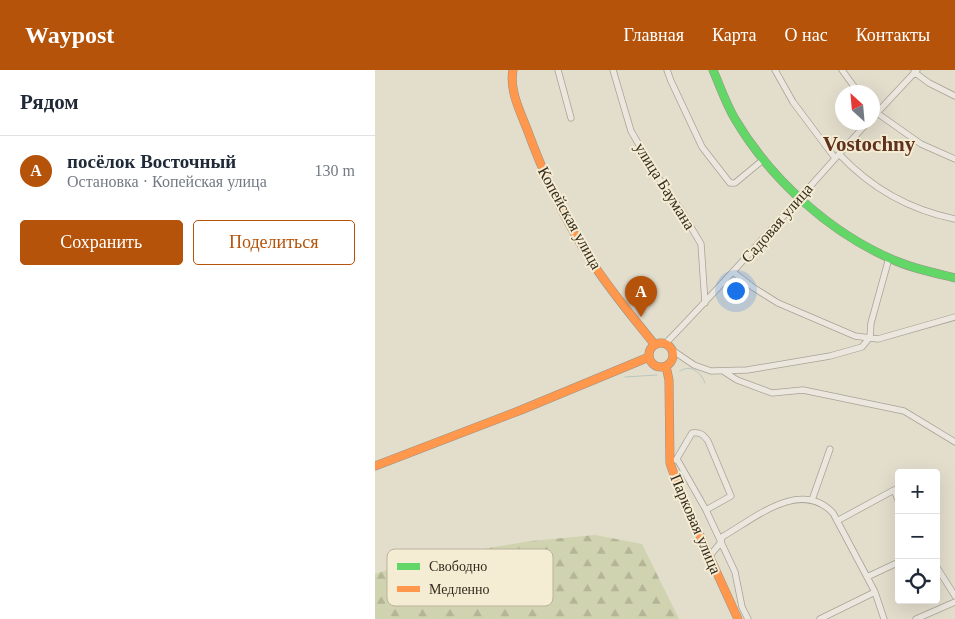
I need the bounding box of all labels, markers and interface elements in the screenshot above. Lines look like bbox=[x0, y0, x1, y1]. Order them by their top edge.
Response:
text: Waypost bbox=[25, 22, 114, 48]
text: Главная bbox=[624, 25, 684, 45]
text: Карта bbox=[712, 25, 757, 45]
text: О нас bbox=[785, 25, 828, 45]
text: Контакты bbox=[856, 25, 930, 45]
north arrow bbox=[835, 85, 880, 130]
text: Рядом bbox=[20, 90, 79, 114]
district label: Vostochny bbox=[823, 132, 916, 156]
street label: улица Баумана bbox=[631, 139, 699, 233]
text: посёлок Восточный bbox=[67, 151, 236, 172]
text: A bbox=[30, 162, 42, 179]
text: 130 m bbox=[315, 162, 355, 179]
street label: Копейская улица bbox=[534, 164, 605, 273]
text: Остановка · Копейская улица bbox=[67, 173, 267, 190]
street label: Садовая улица bbox=[738, 180, 817, 267]
button: Сохранить bbox=[20, 220, 183, 265]
button: Поделиться bbox=[193, 220, 355, 265]
pin: A bbox=[625, 276, 657, 317]
your location bbox=[723, 278, 749, 304]
map controls bbox=[895, 469, 940, 604]
button: + bbox=[895, 469, 940, 514]
street label: Парковая улица bbox=[666, 471, 725, 577]
button: − bbox=[895, 514, 940, 559]
legend bbox=[387, 549, 553, 606]
text: Свободно bbox=[429, 559, 487, 574]
button: locate bbox=[895, 559, 940, 604]
text: Медленно bbox=[429, 582, 490, 597]

